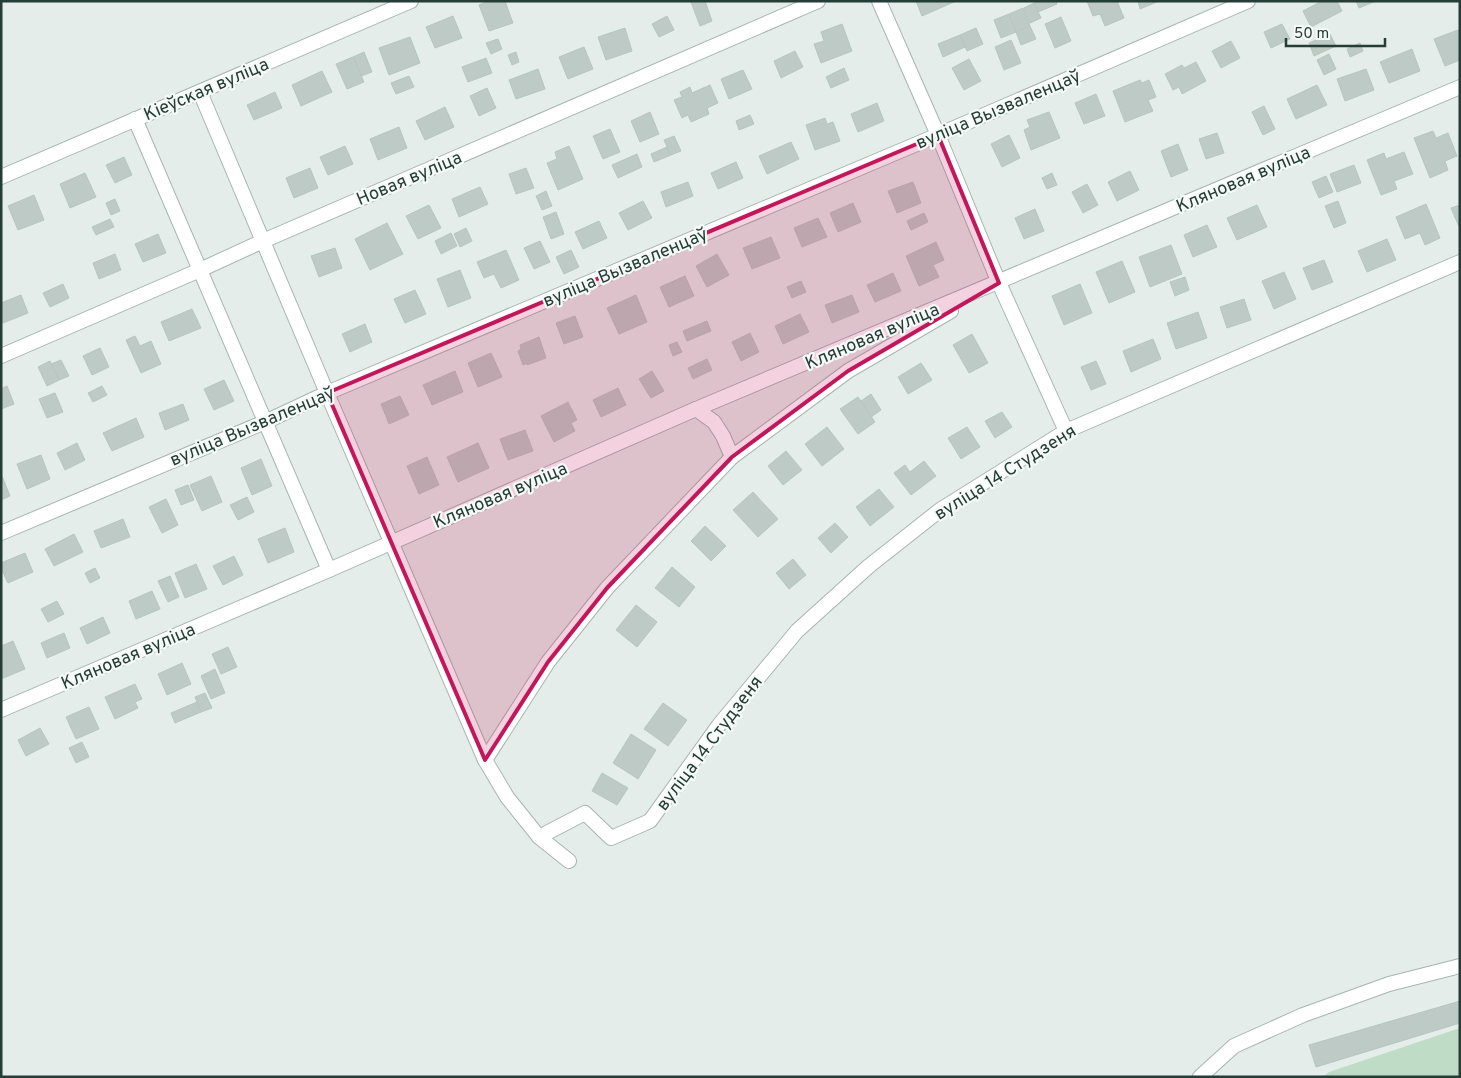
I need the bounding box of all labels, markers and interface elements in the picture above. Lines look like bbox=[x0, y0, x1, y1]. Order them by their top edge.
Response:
scale bar bbox=[1286, 15, 1385, 47]
text: 50 m bbox=[1294, 25, 1329, 44]
street label: Кіеўская вуліца bbox=[140, 54, 273, 127]
street label: вуліца Вызваленцаў bbox=[913, 65, 1084, 156]
street label: Кляновая вуліца bbox=[1173, 142, 1314, 219]
street label: Новая вуліца bbox=[353, 147, 466, 212]
street label: вуліца Вызваленцаў bbox=[540, 223, 711, 314]
street label: Кляновая вуліца bbox=[802, 299, 943, 376]
street label: вуліца Вызваленцаў bbox=[167, 382, 338, 473]
street label: вуліца 14 Студзеня bbox=[931, 420, 1081, 526]
street label: Кляновая вуліца bbox=[430, 458, 571, 535]
street label: Кляновая вуліца bbox=[58, 619, 199, 696]
street label: вуліца 14 Студзеня bbox=[652, 672, 768, 816]

